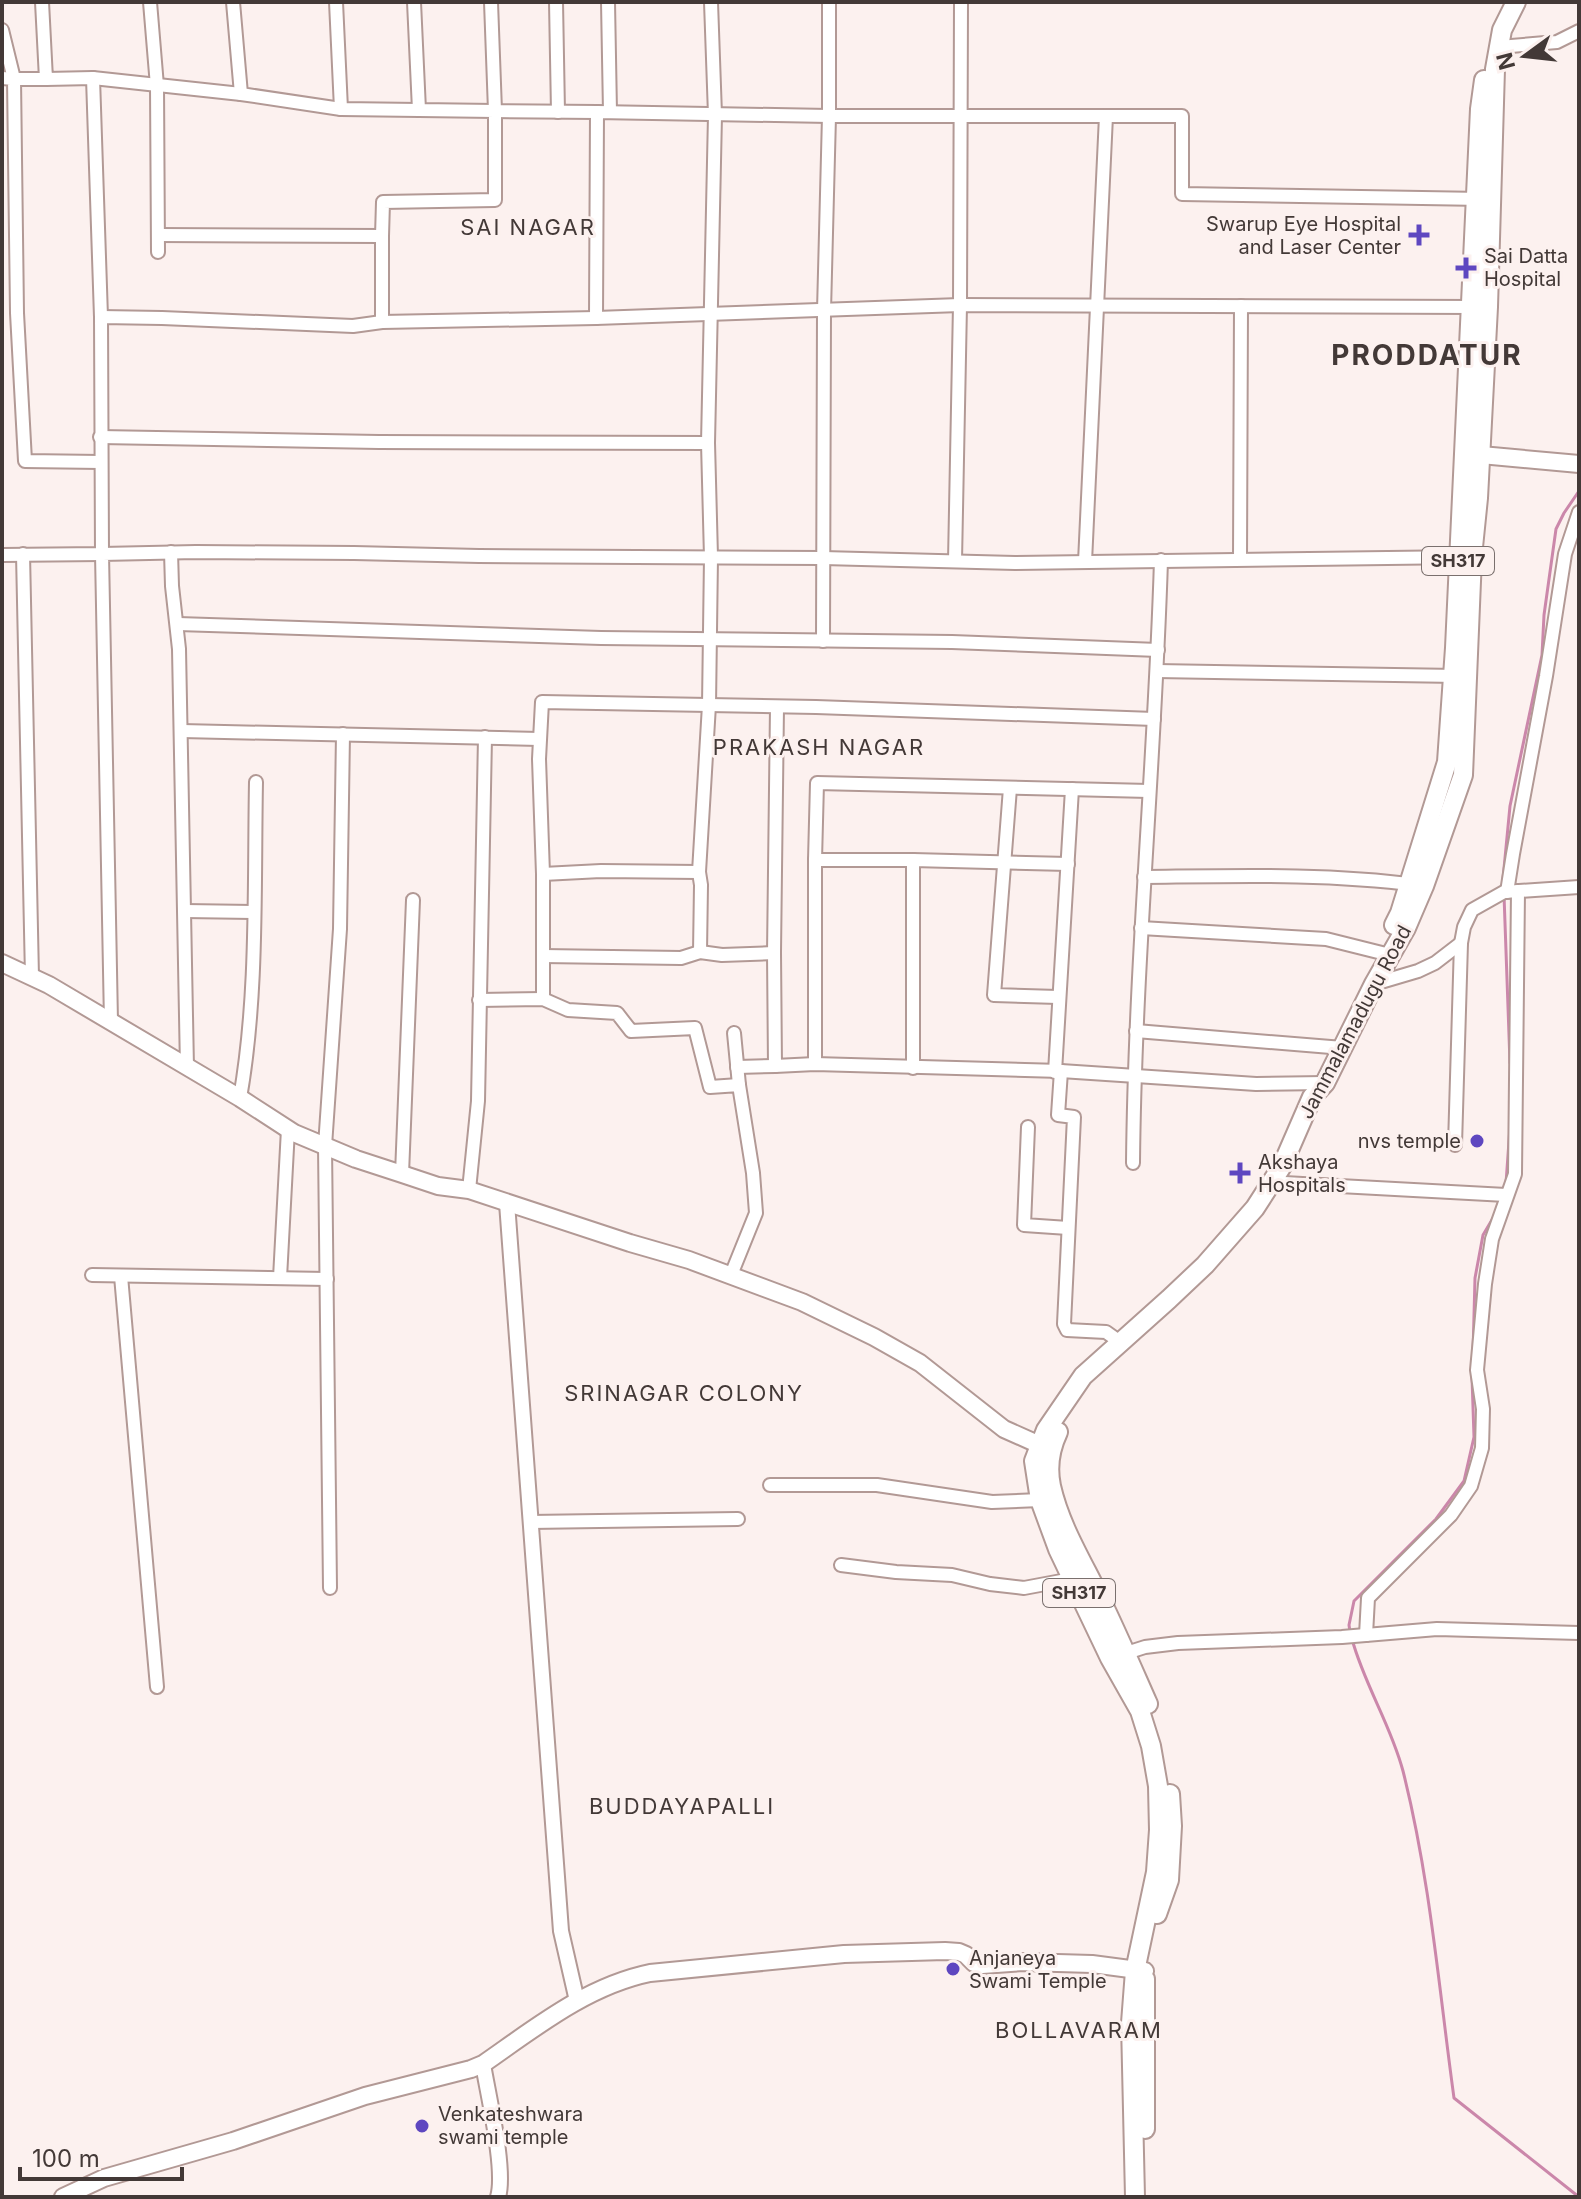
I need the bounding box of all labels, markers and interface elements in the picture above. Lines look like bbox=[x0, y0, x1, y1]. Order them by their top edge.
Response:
north arrow bbox=[1485, 16, 1565, 96]
text: N bbox=[1491, 50, 1520, 73]
place label: Swarup Eye Hospital and Laser Center bbox=[1206, 212, 1401, 259]
district label: SAI NAGAR bbox=[460, 214, 596, 240]
marker: Swarup Eye Hospital and Laser Center bbox=[1408, 224, 1430, 246]
place label: Sai Datta Hospital bbox=[1484, 244, 1568, 291]
marker: Sai Datta Hospital bbox=[1455, 257, 1477, 279]
district label: PRODDATUR bbox=[1331, 338, 1523, 372]
road number: SH317 bbox=[1422, 547, 1494, 575]
district label: PRAKASH NAGAR bbox=[713, 734, 925, 760]
street label: Jammalamadugu Road bbox=[1294, 921, 1416, 1123]
place label: nvs temple bbox=[1358, 1129, 1461, 1153]
marker: nvs temple bbox=[1468, 1132, 1486, 1150]
place label: Akshaya Hospitals bbox=[1258, 1150, 1346, 1197]
marker: Akshaya Hospitals bbox=[1229, 1162, 1251, 1184]
district label: SRINAGAR COLONY bbox=[564, 1380, 804, 1406]
road number: SH317 bbox=[1043, 1579, 1115, 1607]
district label: BUDDAYAPALLI bbox=[589, 1793, 775, 1819]
place label: Anjaneya Swami Temple bbox=[969, 1946, 1107, 1993]
marker: Anjaneya Swami Temple bbox=[944, 1960, 962, 1978]
district label: BOLLAVARAM bbox=[995, 2017, 1163, 2043]
place label: Venkateshwara swami temple bbox=[438, 2102, 583, 2149]
marker: Venkateshwara swami temple bbox=[413, 2117, 431, 2135]
scale bar bbox=[20, 2131, 182, 2181]
text: 100 m bbox=[32, 2144, 100, 2173]

